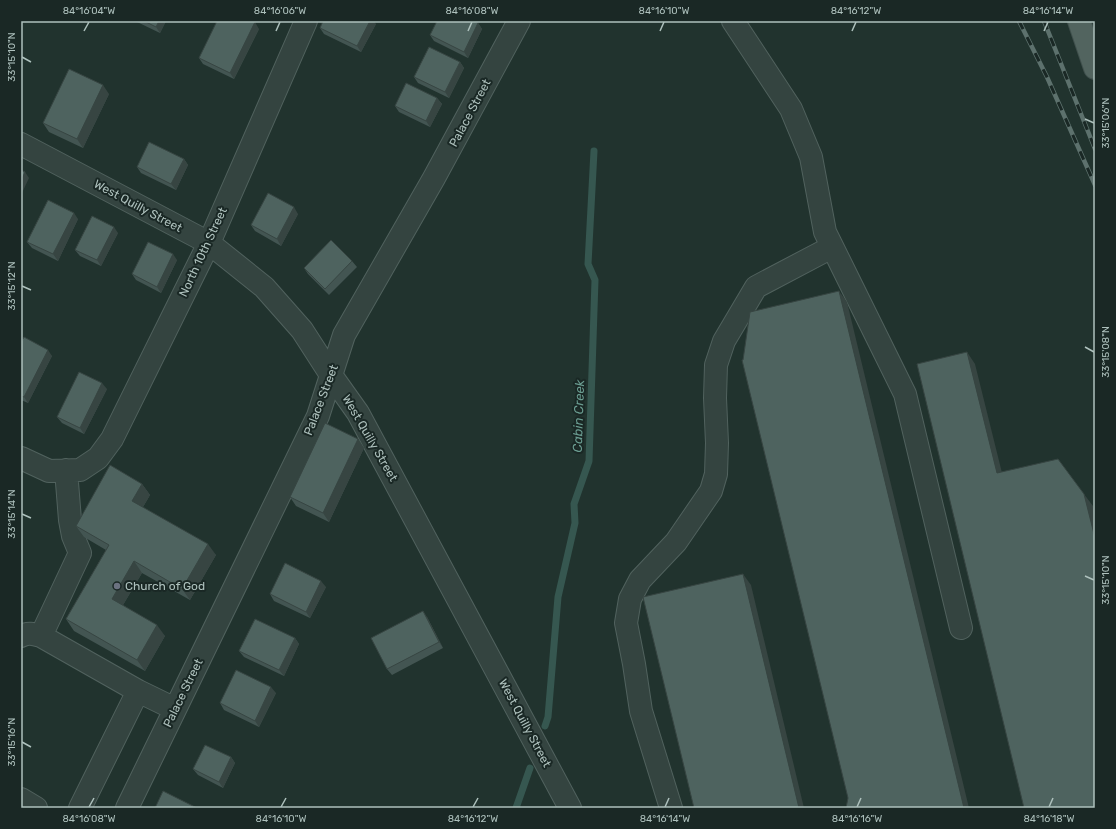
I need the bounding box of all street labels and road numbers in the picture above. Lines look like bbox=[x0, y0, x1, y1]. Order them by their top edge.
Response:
street label: Palace Street bbox=[446, 76, 494, 149]
street label: West Quilly Street bbox=[92, 177, 185, 235]
street label: North 10th Street bbox=[176, 205, 230, 299]
street label: Palace Street bbox=[301, 362, 341, 437]
street label: West Quilly Street bbox=[339, 392, 401, 484]
street label: Palace Street bbox=[160, 656, 206, 730]
street label: West Quilly Street bbox=[496, 677, 554, 770]

